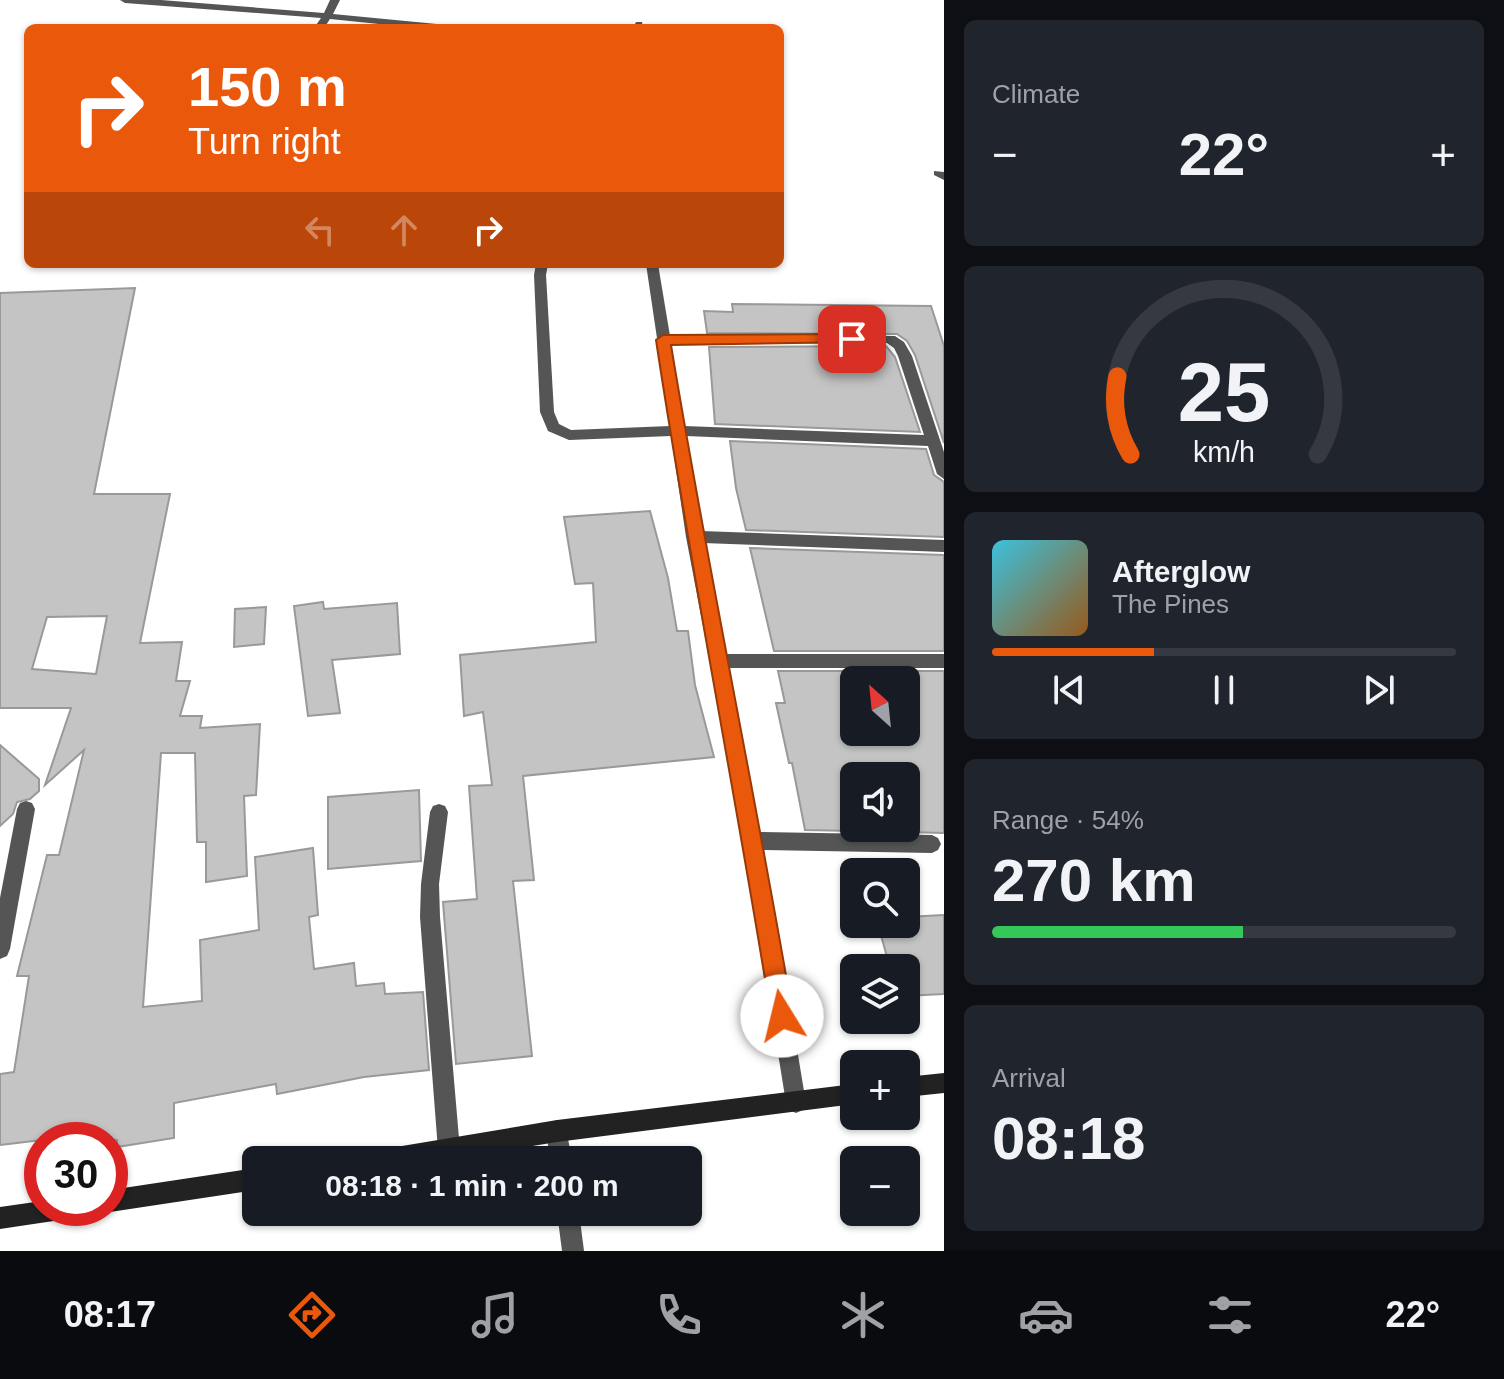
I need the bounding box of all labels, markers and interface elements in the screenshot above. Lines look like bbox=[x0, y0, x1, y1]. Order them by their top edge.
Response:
text: 150 m bbox=[188, 55, 347, 118]
icon: right bbox=[56, 56, 160, 160]
text: Climate bbox=[992, 79, 1080, 109]
text: Turn right bbox=[188, 121, 341, 162]
text: 22° bbox=[1179, 121, 1269, 188]
text: − bbox=[992, 130, 1018, 179]
text: + bbox=[1430, 130, 1456, 179]
icon: left bbox=[298, 208, 342, 252]
icon: ahead bbox=[382, 208, 426, 252]
icon: right bbox=[466, 208, 510, 252]
pin bbox=[818, 305, 886, 373]
icon: arrive bbox=[830, 317, 874, 361]
text: 25 bbox=[1178, 346, 1270, 439]
text: km/h bbox=[1193, 436, 1255, 468]
text: Afterglow bbox=[1112, 555, 1250, 588]
text: The Pines bbox=[1112, 589, 1229, 619]
north arrow bbox=[840, 666, 920, 746]
map controls bbox=[840, 666, 920, 1226]
icon: previous bbox=[1047, 668, 1091, 712]
icon: pause bbox=[1202, 668, 1246, 712]
icon: next bbox=[1357, 668, 1401, 712]
button: sound bbox=[840, 762, 920, 842]
text: Range · 54% bbox=[992, 805, 1144, 835]
text: 270 km bbox=[992, 847, 1196, 914]
button: search bbox=[840, 858, 920, 938]
button: layers bbox=[840, 954, 920, 1034]
position arrow bbox=[740, 974, 824, 1058]
button: + bbox=[840, 1050, 920, 1130]
text: Arrival bbox=[992, 1063, 1066, 1093]
text: 08:18 bbox=[992, 1105, 1145, 1172]
speed limit sign: 30 bbox=[24, 1122, 128, 1226]
button: − bbox=[840, 1146, 920, 1226]
text: 08:18 · 1 min · 200 m bbox=[325, 1169, 619, 1202]
icon: directions bbox=[284, 1287, 340, 1343]
icon: music bbox=[467, 1287, 523, 1343]
icon: phone bbox=[651, 1287, 707, 1343]
icon: climate bbox=[835, 1287, 891, 1343]
icon: car bbox=[1018, 1287, 1074, 1343]
icon: filters bbox=[1202, 1287, 1258, 1343]
text: 08:17 bbox=[64, 1294, 156, 1335]
text: 22° bbox=[1386, 1294, 1440, 1335]

